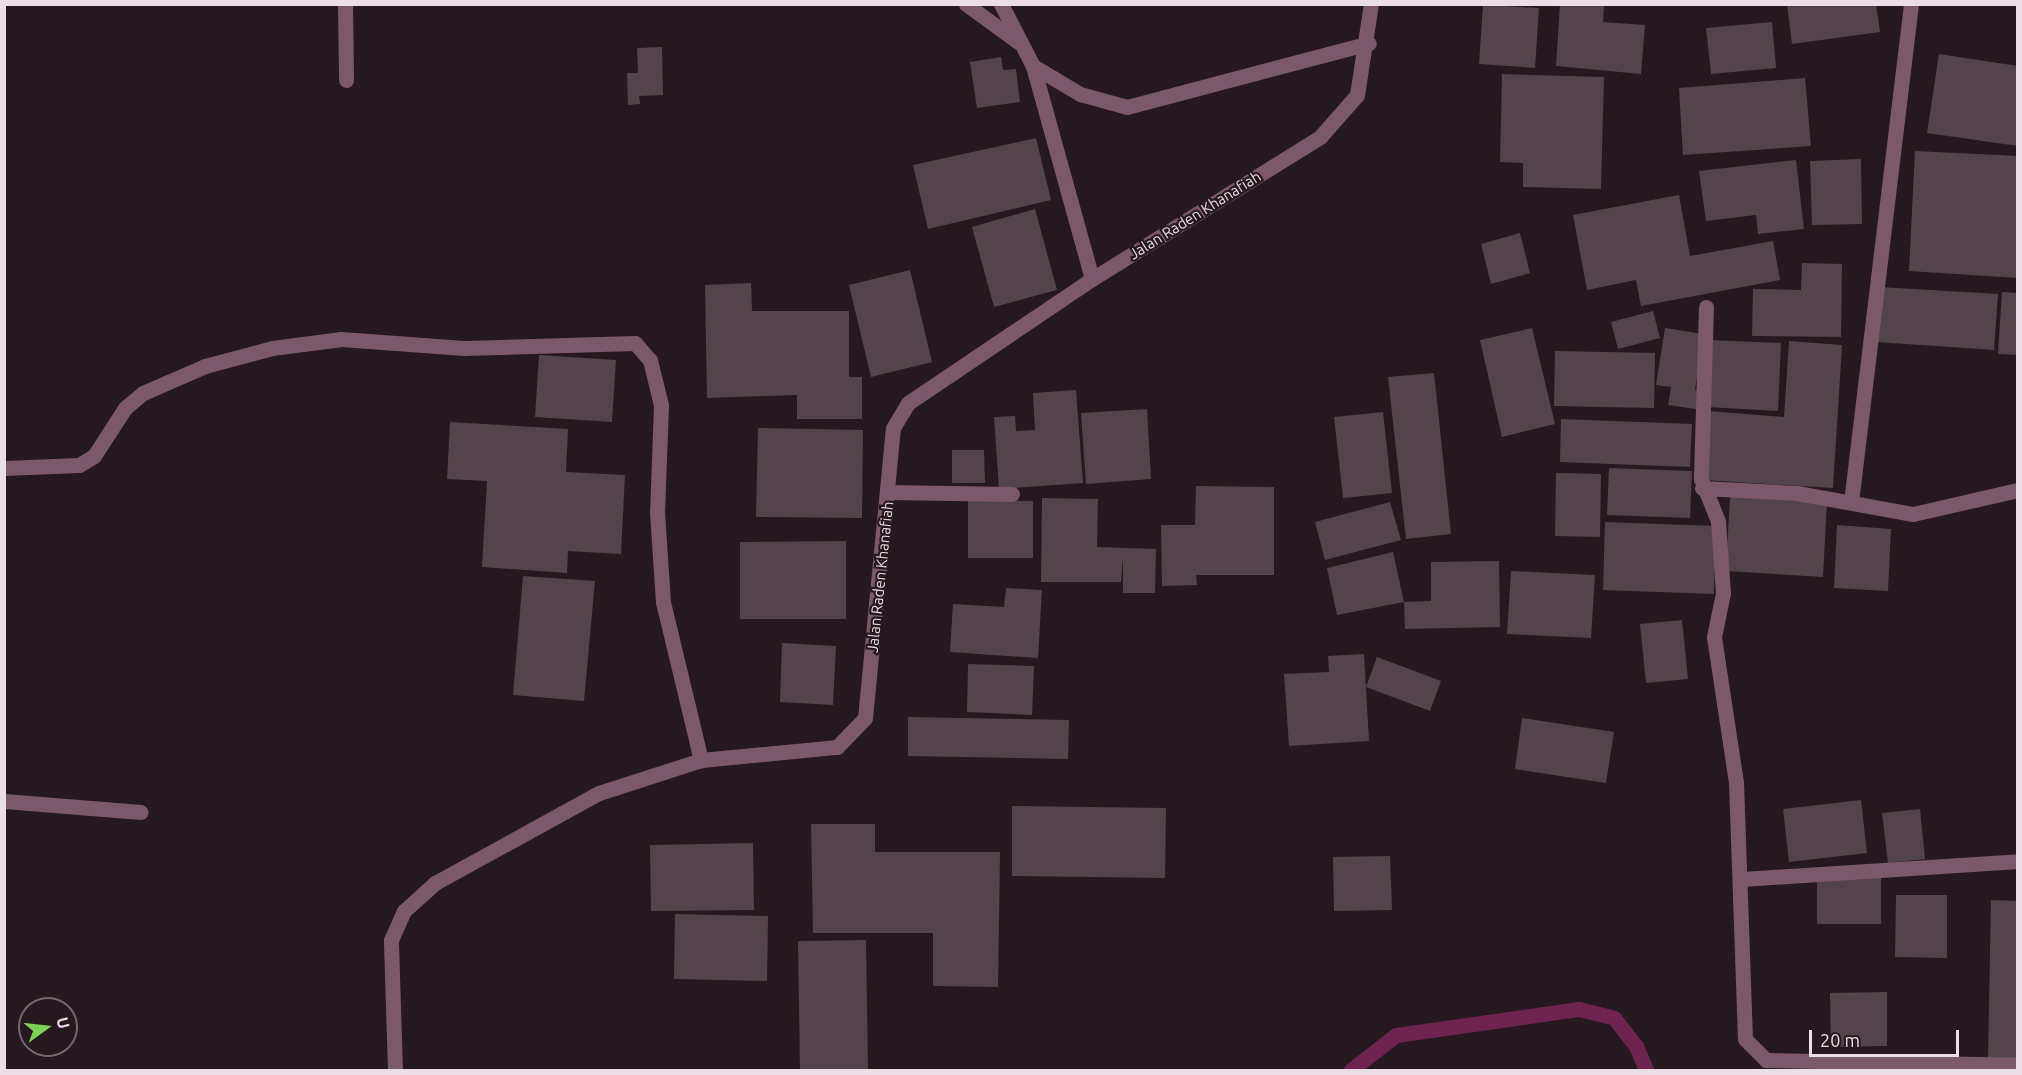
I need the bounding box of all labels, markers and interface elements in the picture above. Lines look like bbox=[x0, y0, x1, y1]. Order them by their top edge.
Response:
street label: Jalan Raden Khanafiah bbox=[1126, 167, 1264, 263]
street label: Jalan Raden Khanafiah bbox=[863, 500, 897, 654]
north arrow bbox=[18, 997, 78, 1057]
text: U bbox=[53, 1015, 74, 1031]
scale bar bbox=[1812, 1018, 1962, 1056]
text: 20 m bbox=[1820, 1030, 1860, 1050]

